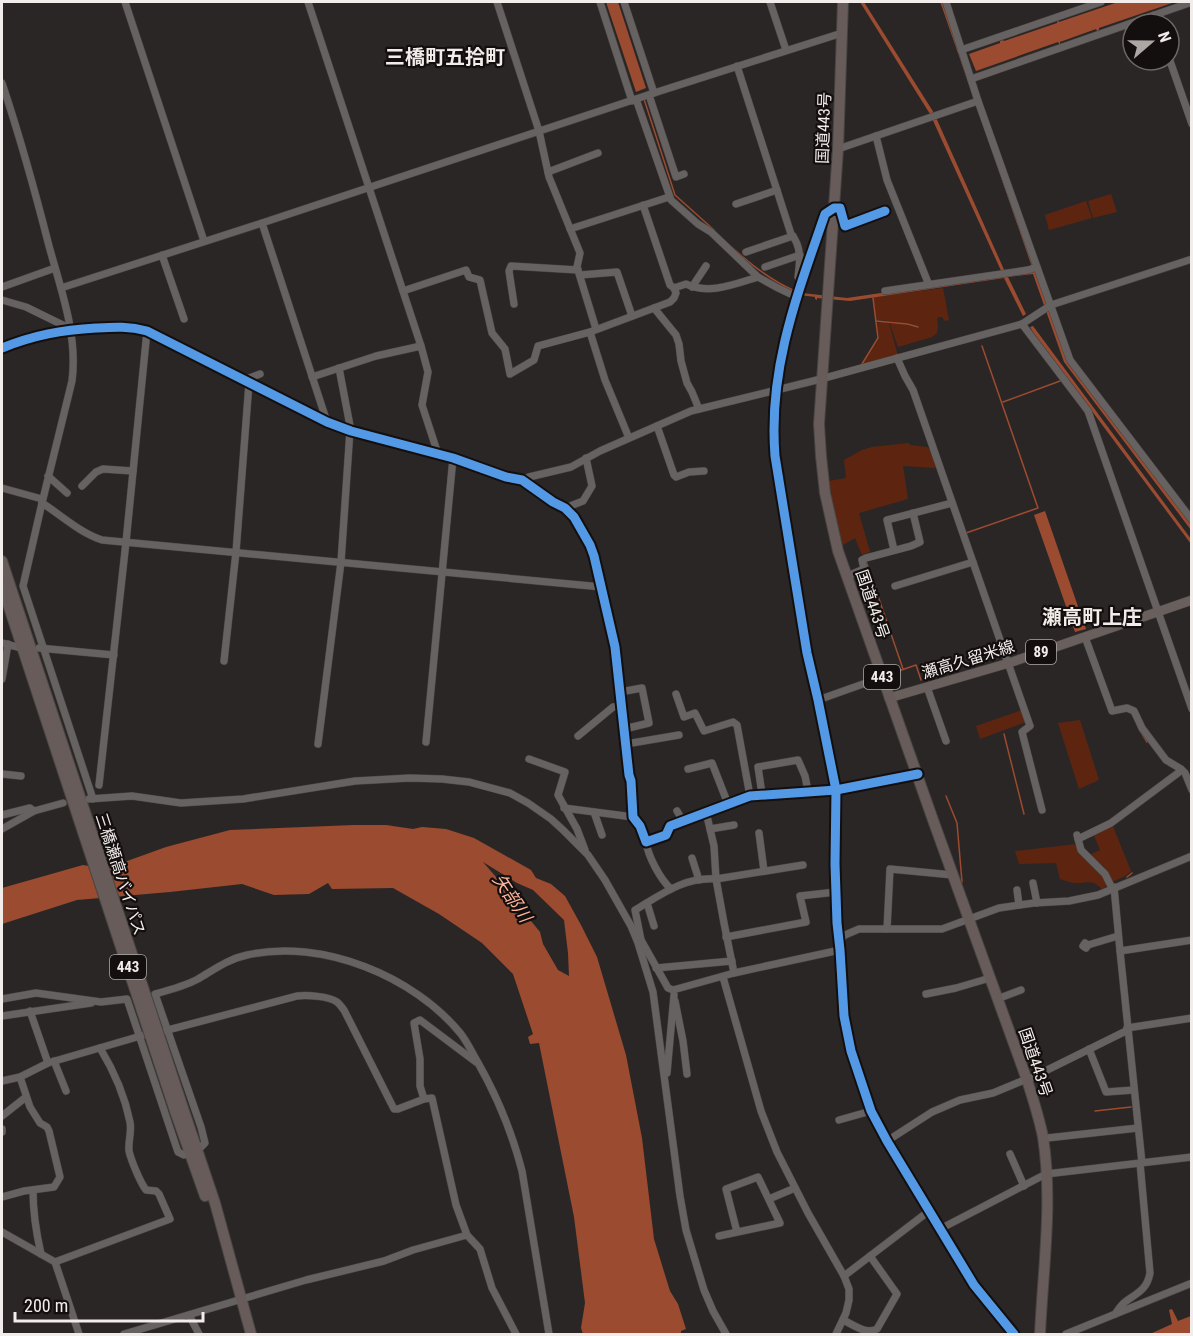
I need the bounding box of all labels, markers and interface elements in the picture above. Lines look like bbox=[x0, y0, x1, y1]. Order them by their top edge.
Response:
north arrow bbox=[1121, 12, 1181, 72]
text: N bbox=[1154, 29, 1175, 45]
district label: 三橋町五拾町 bbox=[385, 45, 505, 69]
street label: 国道443号 bbox=[813, 92, 834, 164]
street label: 国道443号 bbox=[852, 567, 893, 641]
district label: 瀬高町上庄 bbox=[1042, 605, 1142, 629]
street label: 瀬高久留米線 bbox=[919, 636, 1017, 683]
road number: 89 bbox=[1026, 640, 1056, 664]
road number: 443 bbox=[864, 665, 900, 689]
street label: 三橋瀬高バイパス bbox=[92, 810, 149, 938]
water label: 矢部川 bbox=[489, 869, 537, 928]
road number: 443 bbox=[110, 955, 146, 979]
street label: 国道443号 bbox=[1015, 1025, 1056, 1099]
scale bar bbox=[15, 1285, 202, 1323]
text: 200 m bbox=[24, 1295, 68, 1316]

